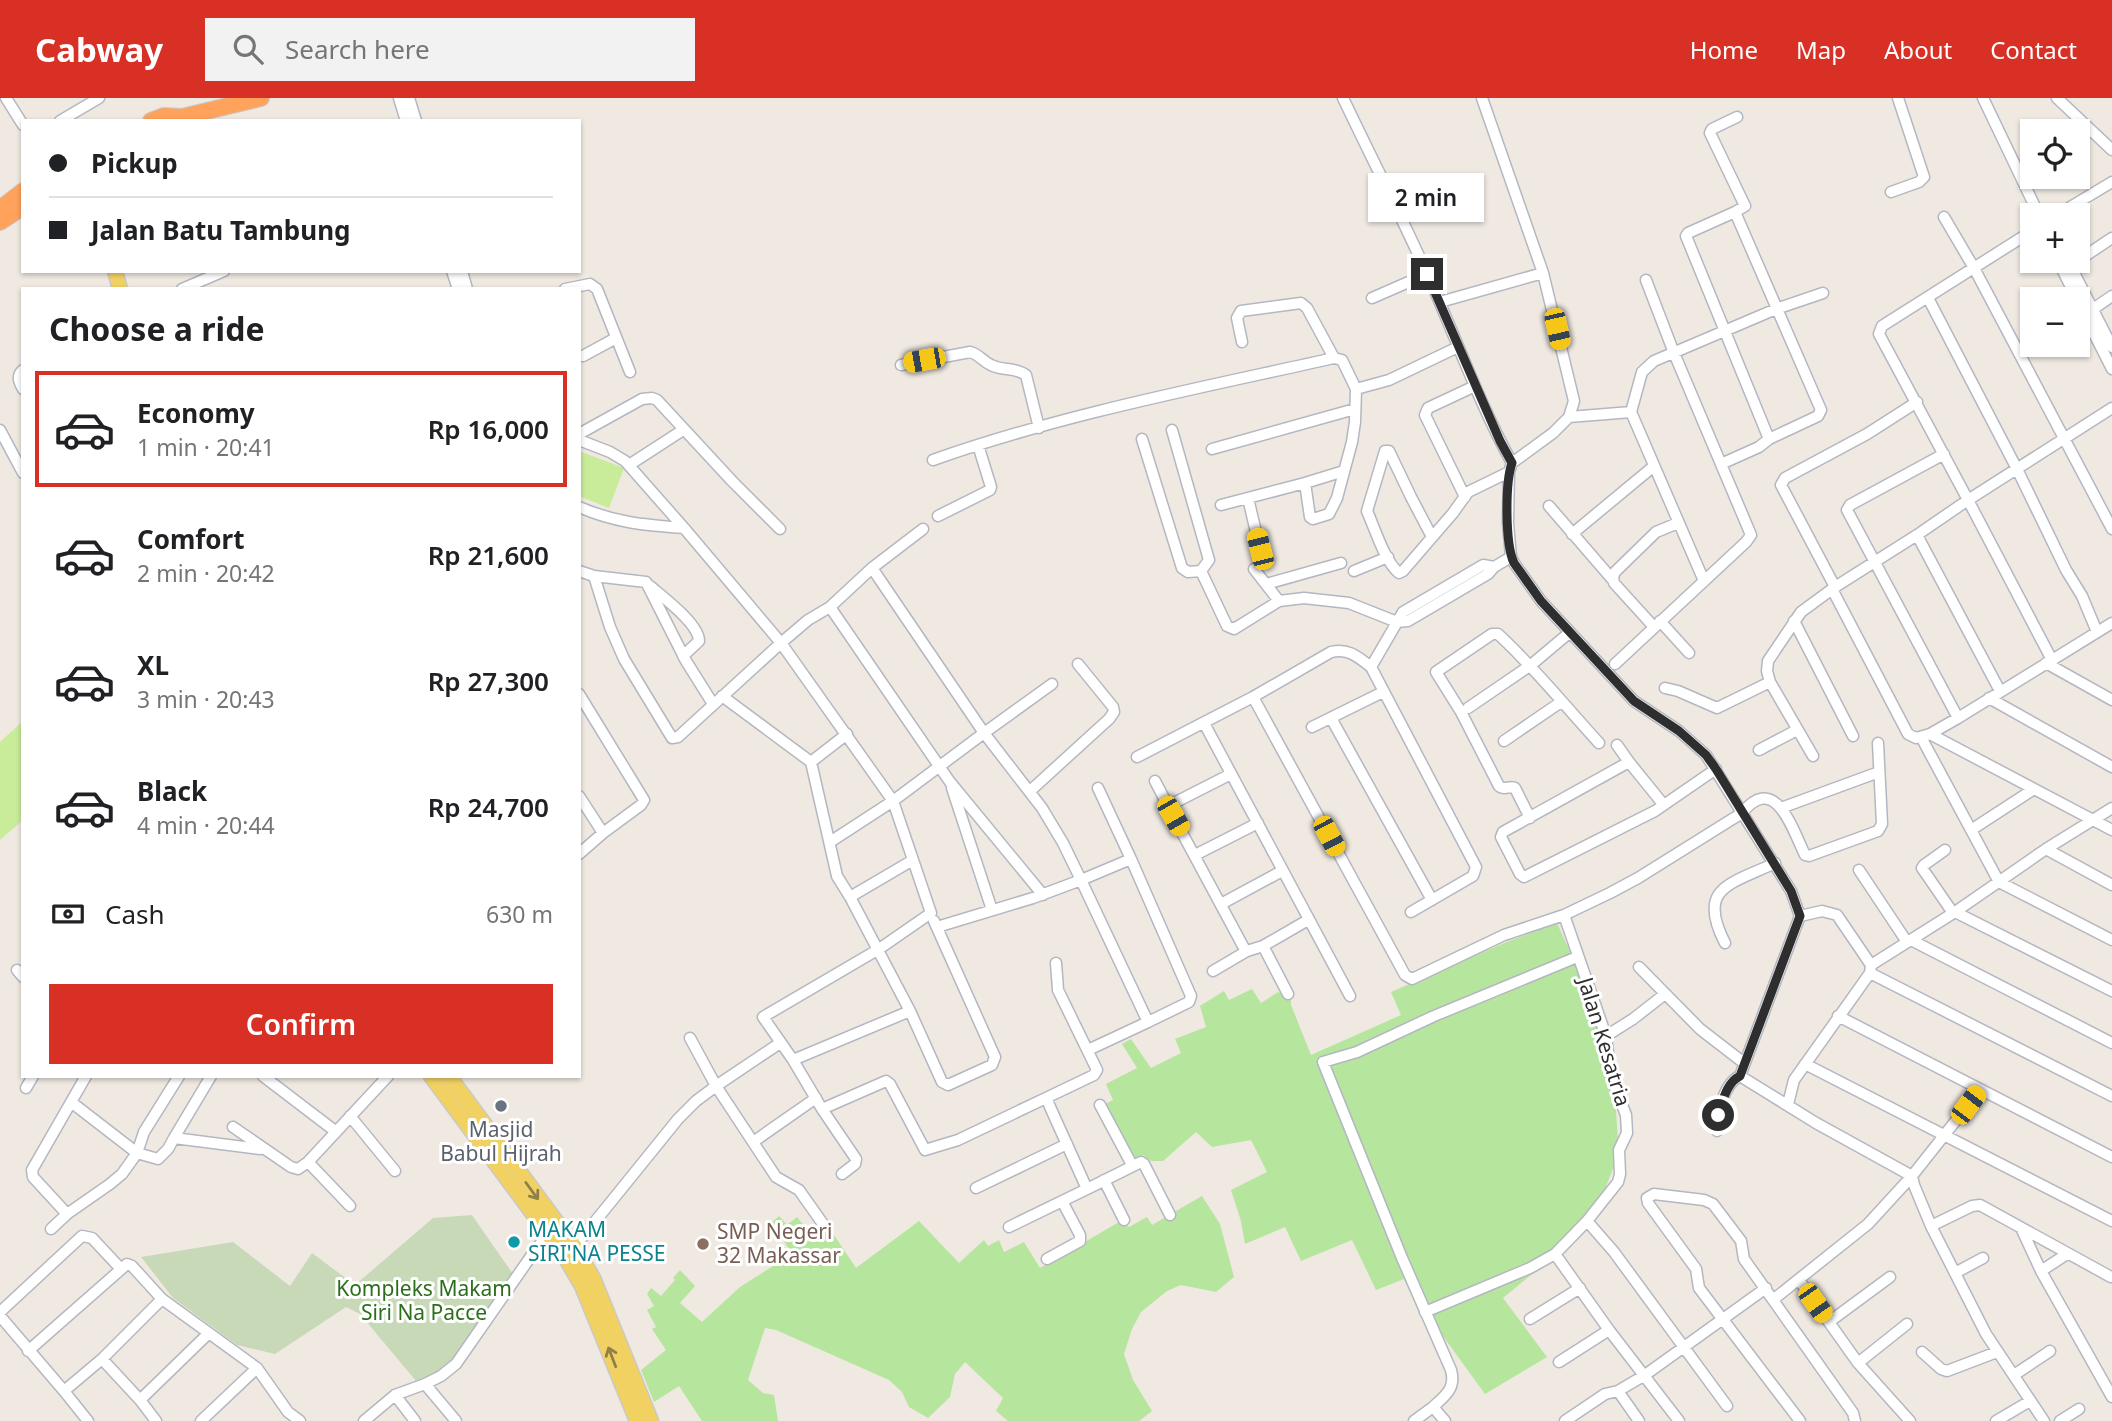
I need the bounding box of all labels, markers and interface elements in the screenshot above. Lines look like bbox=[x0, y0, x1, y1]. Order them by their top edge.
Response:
search box bbox=[205, 18, 695, 81]
text: Cabway bbox=[35, 27, 163, 72]
icon: search bbox=[229, 30, 267, 68]
text: Search here bbox=[285, 31, 430, 67]
text: Home bbox=[1690, 33, 1758, 66]
text: Map bbox=[1796, 33, 1846, 66]
text: About bbox=[1884, 33, 1952, 66]
text: Contact bbox=[1990, 33, 2077, 66]
map controls bbox=[2020, 119, 2090, 357]
button: locate bbox=[2020, 119, 2090, 189]
text: Pickup bbox=[91, 145, 178, 181]
callout: 2 min bbox=[1369, 172, 1485, 222]
text: 2 min bbox=[1395, 181, 1457, 213]
button: + bbox=[2020, 203, 2090, 273]
text: Jalan Batu Tambung bbox=[91, 212, 350, 248]
route end bbox=[1411, 258, 1443, 290]
button: − bbox=[2020, 287, 2090, 357]
car bbox=[1543, 306, 1572, 352]
text: Choose a ride bbox=[49, 307, 265, 350]
car bbox=[902, 346, 947, 374]
text: Economy bbox=[137, 395, 255, 431]
icon: car bbox=[53, 398, 116, 461]
text: Rp 16,000 bbox=[428, 411, 549, 447]
text: 1 min · 20:41 bbox=[137, 431, 275, 463]
text: Comfort bbox=[137, 521, 245, 557]
icon: car bbox=[53, 524, 116, 587]
car bbox=[1245, 526, 1276, 572]
text: Rp 21,600 bbox=[428, 537, 549, 573]
text: 2 min · 20:42 bbox=[137, 557, 275, 589]
text: XL bbox=[137, 647, 169, 683]
icon: car bbox=[53, 650, 116, 713]
text: Rp 27,300 bbox=[428, 663, 549, 699]
text: 3 min · 20:43 bbox=[137, 683, 275, 715]
text: Black bbox=[137, 773, 207, 809]
icon: car bbox=[53, 776, 116, 839]
text: Rp 24,700 bbox=[428, 789, 549, 825]
car bbox=[1154, 793, 1193, 839]
text: 4 min · 20:44 bbox=[137, 809, 275, 841]
car bbox=[1310, 813, 1349, 859]
icon: cash bbox=[49, 895, 87, 933]
text: Cash bbox=[105, 896, 165, 932]
text: 630 m bbox=[486, 898, 553, 930]
street label: Jalan Kesatria bbox=[1571, 972, 1638, 1110]
button: Confirm bbox=[49, 984, 553, 1064]
car bbox=[1947, 1082, 1990, 1128]
marker: Masjid Babul Hijrah bbox=[493, 1098, 509, 1114]
route start bbox=[1702, 1099, 1734, 1131]
place label: Masjid Babul Hijrah bbox=[440, 1115, 562, 1167]
one-way arrow bbox=[525, 1181, 540, 1200]
place label: MAKAM SIRI'NA PESSE bbox=[528, 1215, 666, 1267]
place label: SMP Negeri 32 Makassar bbox=[717, 1217, 841, 1269]
marker: MAKAM SIRI'NA PESSE bbox=[506, 1234, 522, 1250]
marker: SMP Negeri 32 Makassar bbox=[695, 1236, 711, 1252]
park label: Kompleks Makam Siri Na Pacce bbox=[336, 1274, 512, 1326]
car bbox=[1795, 1280, 1836, 1326]
one-way arrow bbox=[605, 1347, 618, 1369]

